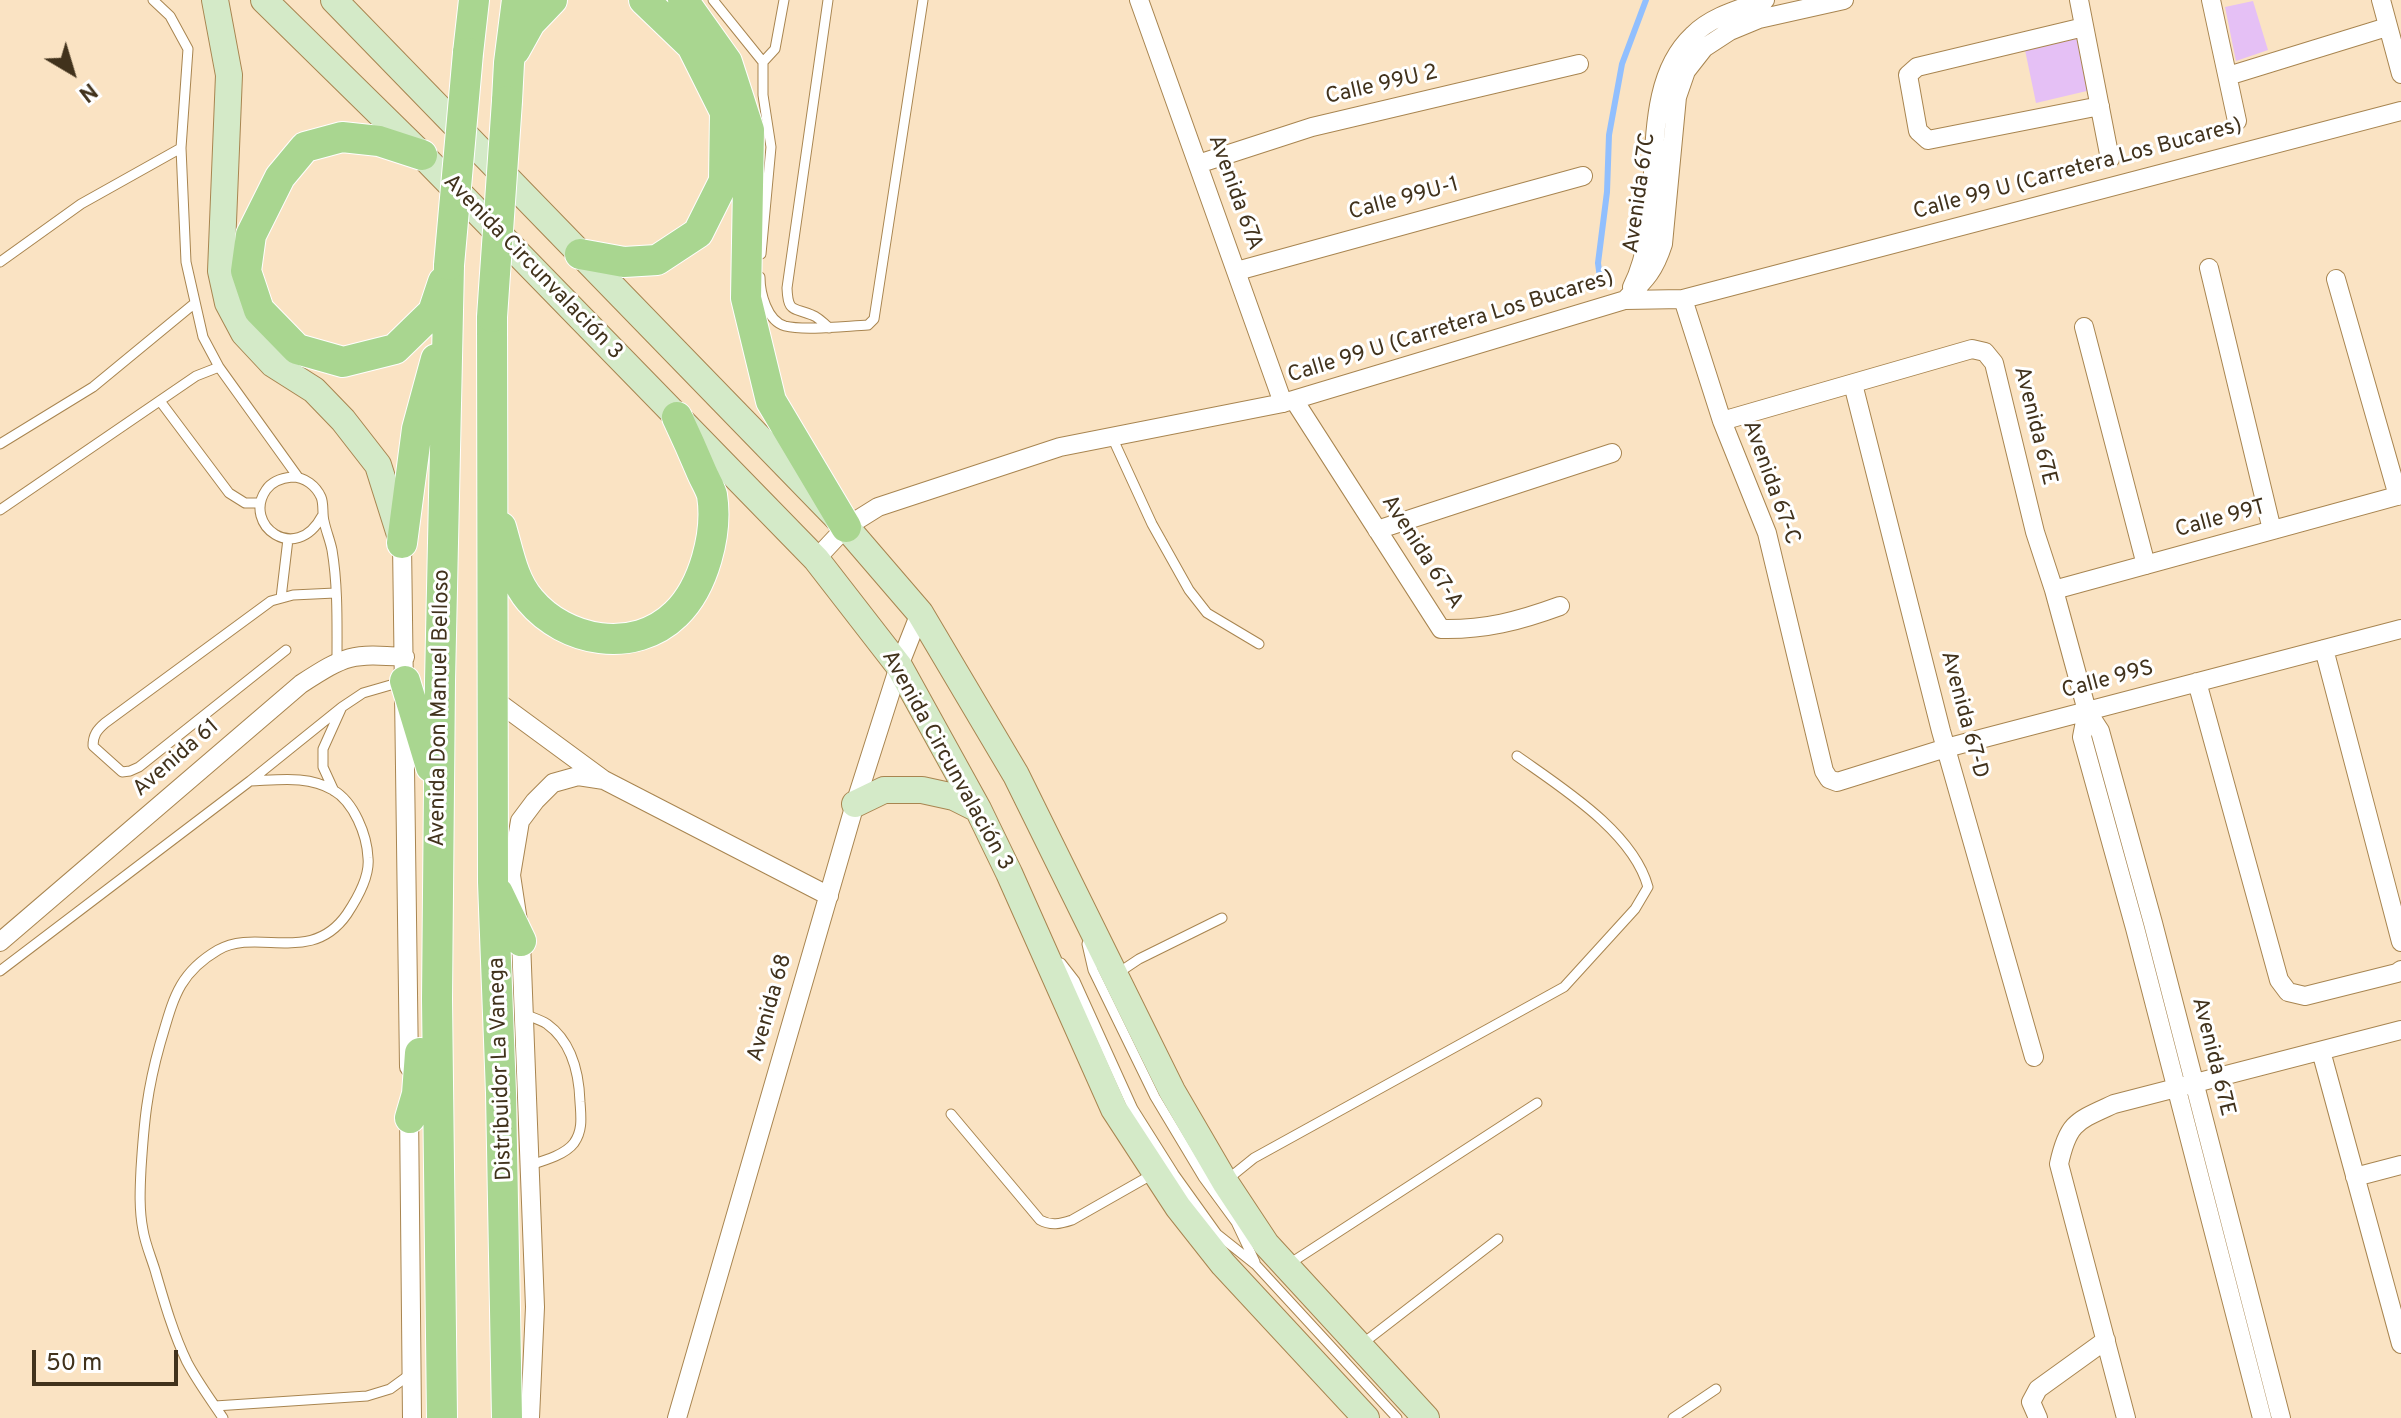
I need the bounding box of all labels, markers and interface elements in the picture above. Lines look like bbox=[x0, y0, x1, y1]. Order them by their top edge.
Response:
north arrow bbox=[32, 32, 112, 112]
street label: Calle 99U 2 bbox=[1323, 60, 1441, 112]
text: N bbox=[73, 76, 102, 107]
street label: Calle 99 U (Carretera Los Bucares) bbox=[1911, 113, 2245, 227]
street label: Avenida 67C bbox=[1619, 131, 1663, 255]
street label: Avenida 67A bbox=[1201, 132, 1267, 254]
street label: Avenida Circunvalación 3 bbox=[437, 170, 627, 366]
street label: Calle 99U-1 bbox=[1346, 173, 1462, 227]
street label: Calle 99 U (Carretera Los Bucares) bbox=[1285, 266, 1617, 390]
street label: Avenida 67E bbox=[2007, 364, 2061, 488]
street label: Avenida 67-C bbox=[1735, 417, 1805, 549]
street label: Avenida 67-A bbox=[1374, 491, 1468, 615]
street label: Calle 99T bbox=[2173, 495, 2269, 545]
street label: Avenida Don Manuel Belloso bbox=[425, 569, 457, 847]
street label: Avenida Circunvalación 3 bbox=[874, 646, 1018, 876]
street label: Avenida 67-D bbox=[1933, 648, 1993, 782]
street label: Calle 99S bbox=[2059, 656, 2157, 706]
street label: Avenida 61 bbox=[129, 714, 225, 804]
street label: Avenida 68 bbox=[743, 951, 799, 1065]
street label: Distribuidor La Vanega bbox=[485, 957, 519, 1181]
street label: Avenida 67E bbox=[2185, 995, 2239, 1119]
scale bar bbox=[36, 1334, 182, 1384]
text: 50 m bbox=[46, 1349, 102, 1379]

